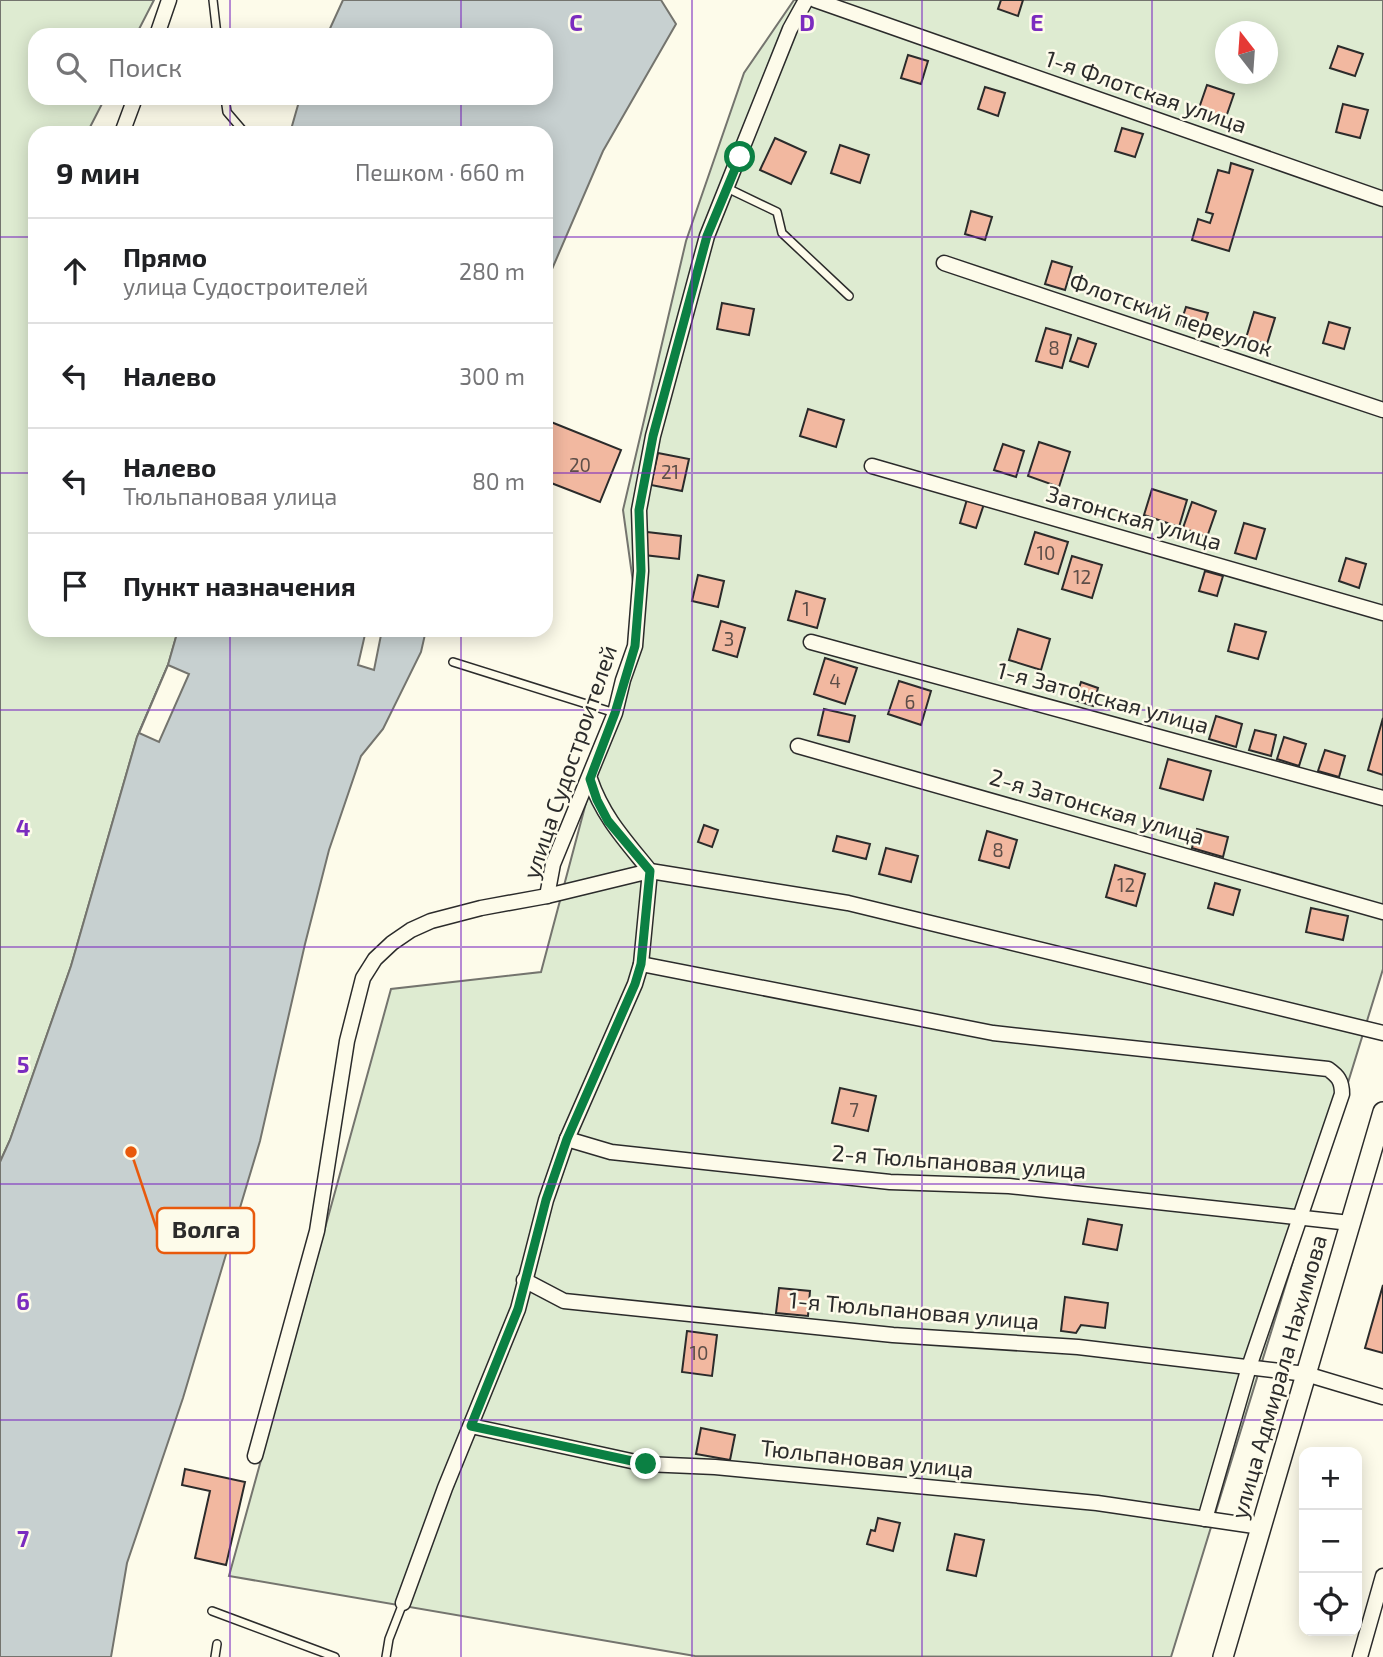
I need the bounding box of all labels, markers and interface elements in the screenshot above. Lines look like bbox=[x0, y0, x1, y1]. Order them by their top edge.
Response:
text: C bbox=[569, 8, 583, 36]
text: D bbox=[799, 8, 815, 36]
text: E bbox=[1030, 8, 1044, 36]
north arrow bbox=[1215, 21, 1278, 84]
search box bbox=[28, 28, 553, 105]
street label: 1-я Флотская улица bbox=[1042, 43, 1251, 140]
icon: search bbox=[52, 48, 90, 86]
text: Поиск bbox=[108, 51, 182, 82]
route start bbox=[724, 141, 755, 172]
text: 9 мин bbox=[56, 154, 140, 190]
text: Пешком · 660 m bbox=[355, 158, 525, 186]
text: Прямо bbox=[123, 241, 207, 272]
icon: ahead bbox=[56, 252, 94, 290]
text: 280 m bbox=[459, 257, 525, 285]
street label: Флотский переулок bbox=[1066, 266, 1277, 363]
text: улица Судостроителей bbox=[123, 272, 368, 300]
house number: 8 bbox=[1048, 336, 1060, 359]
icon: left bbox=[56, 357, 94, 395]
text: Налево bbox=[123, 360, 216, 391]
text: 300 m bbox=[459, 362, 525, 390]
text: Налево bbox=[123, 451, 216, 482]
house number: 20 bbox=[569, 453, 591, 476]
house number: 21 bbox=[661, 460, 679, 483]
icon: left bbox=[56, 462, 94, 500]
text: 80 m bbox=[472, 467, 525, 495]
street label: Затонская улица bbox=[1043, 479, 1225, 556]
text: Тюльпановая улица bbox=[123, 482, 337, 510]
house number: 10 bbox=[1036, 541, 1056, 564]
house number: 12 bbox=[1073, 565, 1091, 588]
icon: arrive bbox=[56, 567, 94, 605]
text: Пункт назначения bbox=[123, 570, 356, 601]
house number: 1 bbox=[802, 597, 810, 620]
house number: 3 bbox=[724, 627, 734, 650]
street label: улица Судостроителей bbox=[516, 641, 623, 882]
street label: 1-я Затонская улица bbox=[994, 655, 1212, 740]
house number: 4 bbox=[829, 669, 841, 692]
house number: 6 bbox=[905, 690, 915, 713]
street label: 2-я Затонская улица bbox=[986, 762, 1208, 851]
text: 4 bbox=[16, 813, 30, 841]
house number: 8 bbox=[992, 838, 1004, 861]
house number: 12 bbox=[1117, 873, 1135, 896]
text: 5 bbox=[17, 1050, 29, 1078]
house number: 7 bbox=[849, 1098, 859, 1121]
street label: 2-я Тюльпановая улица bbox=[831, 1138, 1087, 1185]
callout: Волга bbox=[157, 1208, 254, 1253]
text: Волга bbox=[172, 1214, 240, 1243]
street label: улица Адмирала Нахимова bbox=[1224, 1231, 1333, 1522]
street label: 1-я Тюльпановая улица bbox=[788, 1285, 1040, 1336]
text: 6 bbox=[16, 1287, 30, 1315]
house number: 10 bbox=[689, 1341, 709, 1364]
street label: Тюльпановая улица bbox=[759, 1433, 975, 1484]
map controls bbox=[1299, 1447, 1362, 1636]
button: + bbox=[1299, 1447, 1362, 1510]
route end bbox=[630, 1448, 661, 1479]
button: − bbox=[1299, 1510, 1362, 1573]
text: 7 bbox=[17, 1524, 29, 1552]
button: locate bbox=[1299, 1573, 1362, 1636]

